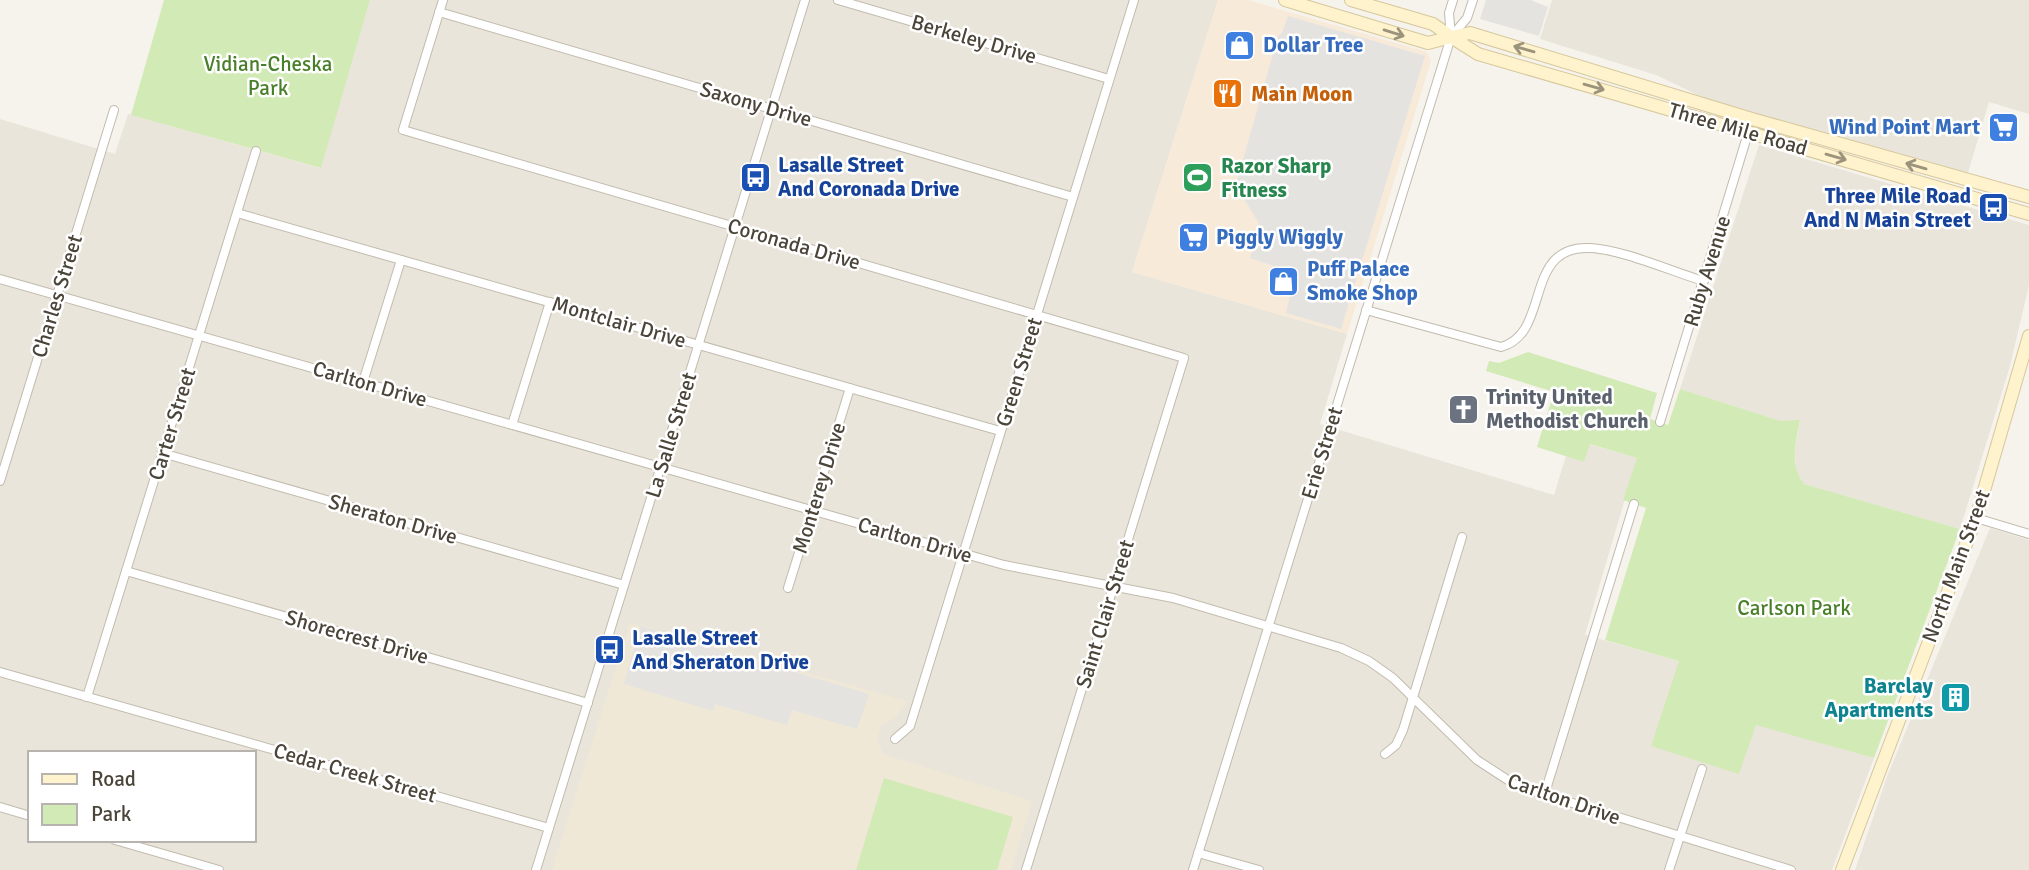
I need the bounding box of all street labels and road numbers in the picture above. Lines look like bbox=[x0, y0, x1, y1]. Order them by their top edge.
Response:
street label: Berkeley Drive bbox=[908, 9, 1040, 69]
street label: Saxony Drive bbox=[697, 76, 815, 132]
street label: Three Mile Road bbox=[1665, 97, 1811, 161]
street label: Ruby Avenue bbox=[1678, 212, 1736, 330]
street label: Coronada Drive bbox=[725, 213, 863, 275]
street label: Charles Street bbox=[26, 231, 88, 361]
street label: Montclair Drive bbox=[549, 290, 689, 354]
street label: Green Street bbox=[990, 314, 1048, 430]
street label: Carlton Drive bbox=[310, 355, 430, 413]
street label: Carter Street bbox=[143, 365, 201, 483]
street label: La Salle Street bbox=[640, 369, 702, 501]
street label: Erie Street bbox=[1296, 404, 1348, 502]
street label: Monterey Drive bbox=[787, 419, 851, 557]
street label: North Main Street bbox=[1916, 486, 1996, 646]
street label: Sheraton Drive bbox=[326, 488, 460, 550]
street label: Carlton Drive bbox=[855, 511, 975, 569]
street label: Saint Clair Street bbox=[1070, 537, 1140, 691]
street label: Shorecrest Drive bbox=[282, 604, 432, 670]
street label: Cedar Creek Street bbox=[271, 737, 439, 809]
street label: Carlton Drive bbox=[1504, 768, 1624, 830]

